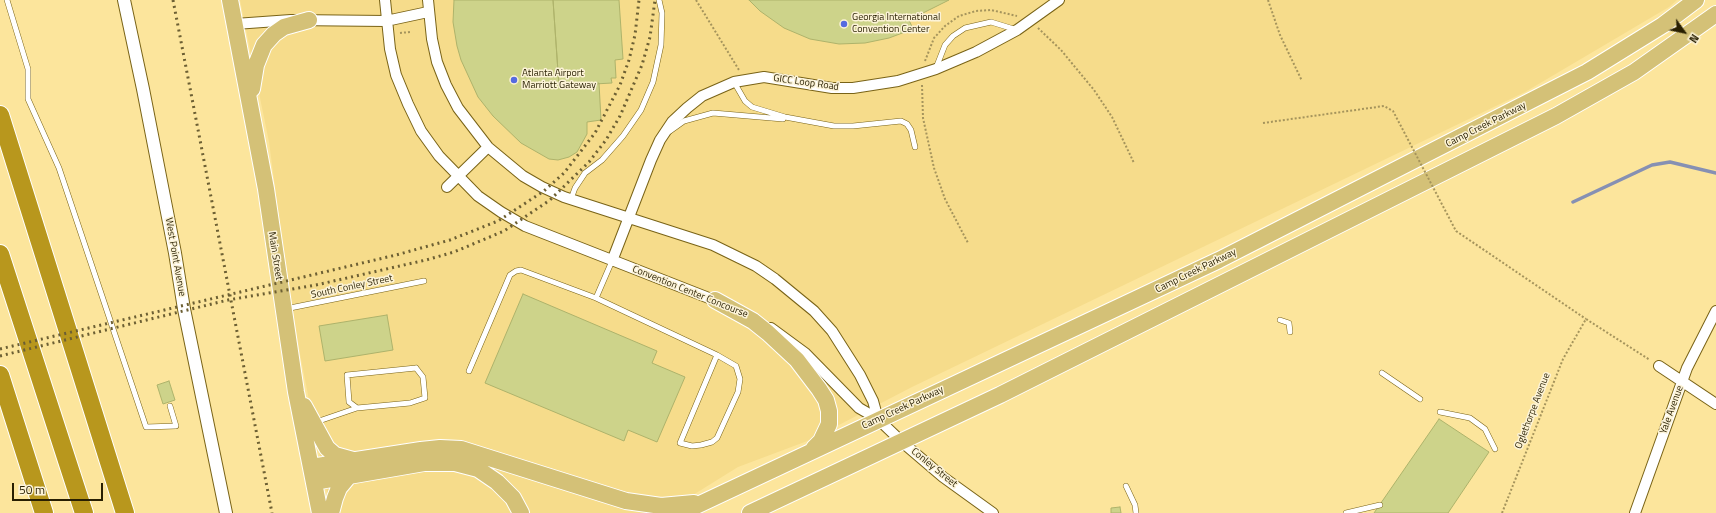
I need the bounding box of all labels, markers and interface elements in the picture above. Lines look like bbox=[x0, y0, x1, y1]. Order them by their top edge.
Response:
place label: Georgia International Convention Center bbox=[852, 12, 940, 36]
north arrow bbox=[1664, 12, 1704, 52]
marker: Georgia International Convention Center bbox=[839, 19, 849, 29]
text: N bbox=[1685, 31, 1703, 46]
place label: Atlanta Airport Marriott Gateway bbox=[522, 68, 596, 92]
street label: GICC Loop Road bbox=[772, 72, 840, 94]
marker: Atlanta Airport Marriott Gateway bbox=[509, 75, 519, 85]
street label: Camp Creek Parkway bbox=[1444, 100, 1528, 150]
street label: West Point Avenue bbox=[162, 217, 188, 297]
street label: Main Street bbox=[265, 231, 285, 281]
street label: Camp Creek Parkway bbox=[1154, 246, 1238, 296]
street label: Convention Center Concourse bbox=[630, 263, 750, 321]
street label: South Conley Street bbox=[310, 272, 394, 302]
street label: Oglethorpe Avenue bbox=[1513, 371, 1553, 451]
street label: Camp Creek Parkway bbox=[860, 384, 946, 432]
street label: Yale Avenue bbox=[1658, 384, 1686, 436]
street label: Conley Street bbox=[908, 446, 960, 490]
scale bar bbox=[14, 475, 105, 501]
text: 50 m bbox=[19, 480, 45, 499]

